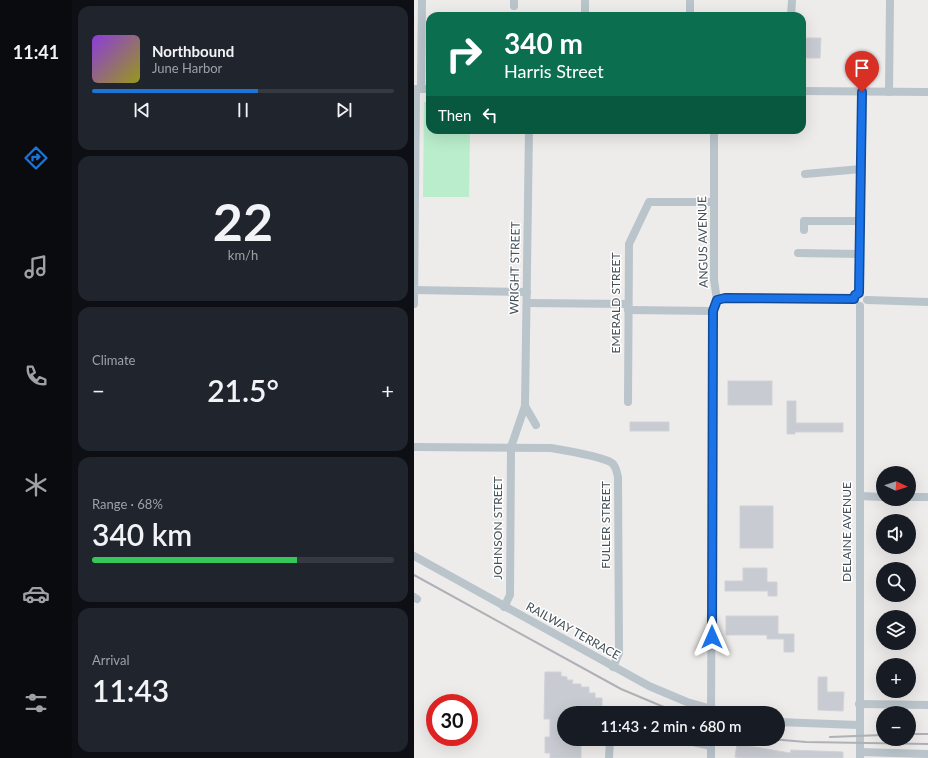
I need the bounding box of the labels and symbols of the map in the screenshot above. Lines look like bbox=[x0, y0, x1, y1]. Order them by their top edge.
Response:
pin bbox=[845, 51, 879, 92]
street label: ANGUS AVENUE bbox=[694, 196, 711, 288]
street label: WRIGHT STREET bbox=[506, 221, 523, 315]
street label: EMERALD STREET bbox=[608, 252, 623, 354]
north arrow bbox=[876, 466, 916, 506]
street label: JOHNSON STREET bbox=[490, 476, 505, 580]
street label: FULLER STREET bbox=[598, 481, 613, 569]
street label: DELAINE AVENUE bbox=[839, 482, 854, 582]
street label: RAILWAY TERRACE bbox=[524, 598, 623, 663]
position arrow bbox=[691, 616, 733, 658]
speed limit sign: 30 bbox=[426, 694, 478, 746]

